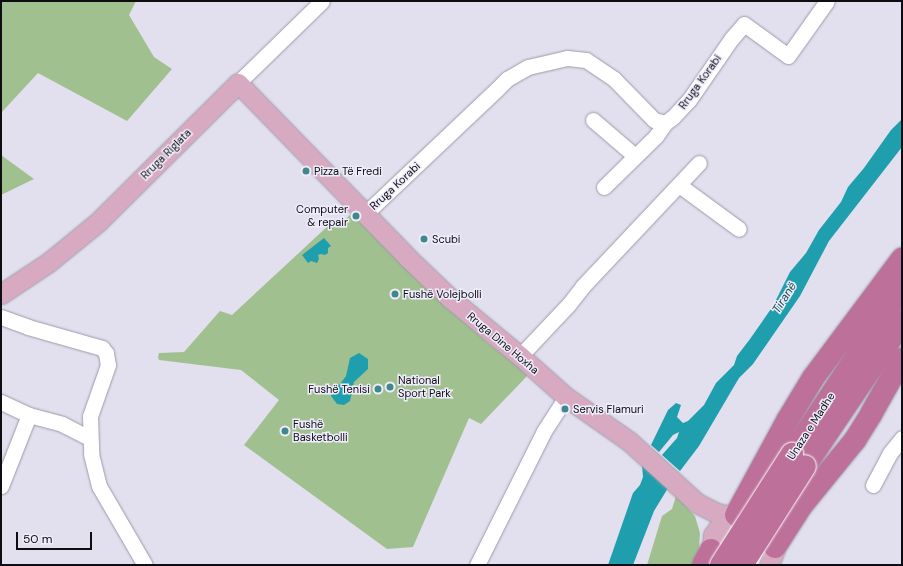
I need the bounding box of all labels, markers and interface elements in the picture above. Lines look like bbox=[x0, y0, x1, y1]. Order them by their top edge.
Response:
street label: Rruga Korabi bbox=[676, 52, 724, 112]
street label: Rruga Riglata bbox=[138, 126, 194, 182]
street label: Rruga Korabi bbox=[367, 159, 423, 213]
place label: Pizza Të Fredi bbox=[314, 164, 382, 178]
marker: Pizza Të Fredi bbox=[301, 166, 311, 176]
place label: Computer & repair bbox=[296, 203, 348, 229]
marker: Computer & repair bbox=[351, 211, 361, 221]
place label: Scubi bbox=[432, 232, 461, 246]
marker: Scubi bbox=[419, 234, 429, 244]
water label: Tiranë bbox=[770, 280, 800, 316]
place label: Fushë Volejbolli bbox=[403, 287, 482, 301]
marker: Fushë Volejbolli bbox=[390, 289, 400, 299]
street label: Rruga Dine Hoxha bbox=[465, 309, 541, 377]
place label: National Sport Park bbox=[398, 374, 451, 400]
place label: Fushë Tenisi bbox=[308, 382, 370, 396]
marker: National Sport Park bbox=[385, 382, 395, 392]
marker: Fushë Tenisi bbox=[373, 384, 383, 394]
street label: Unaza e Madhe bbox=[784, 390, 838, 462]
place label: Servis Flamuri bbox=[573, 402, 644, 416]
marker: Servis Flamuri bbox=[560, 404, 570, 414]
place label: Fushë Basketbolli bbox=[293, 418, 348, 444]
marker: Fushë Basketbolli bbox=[280, 426, 290, 436]
scale bar bbox=[18, 524, 94, 550]
text: 50 m bbox=[23, 531, 52, 547]

